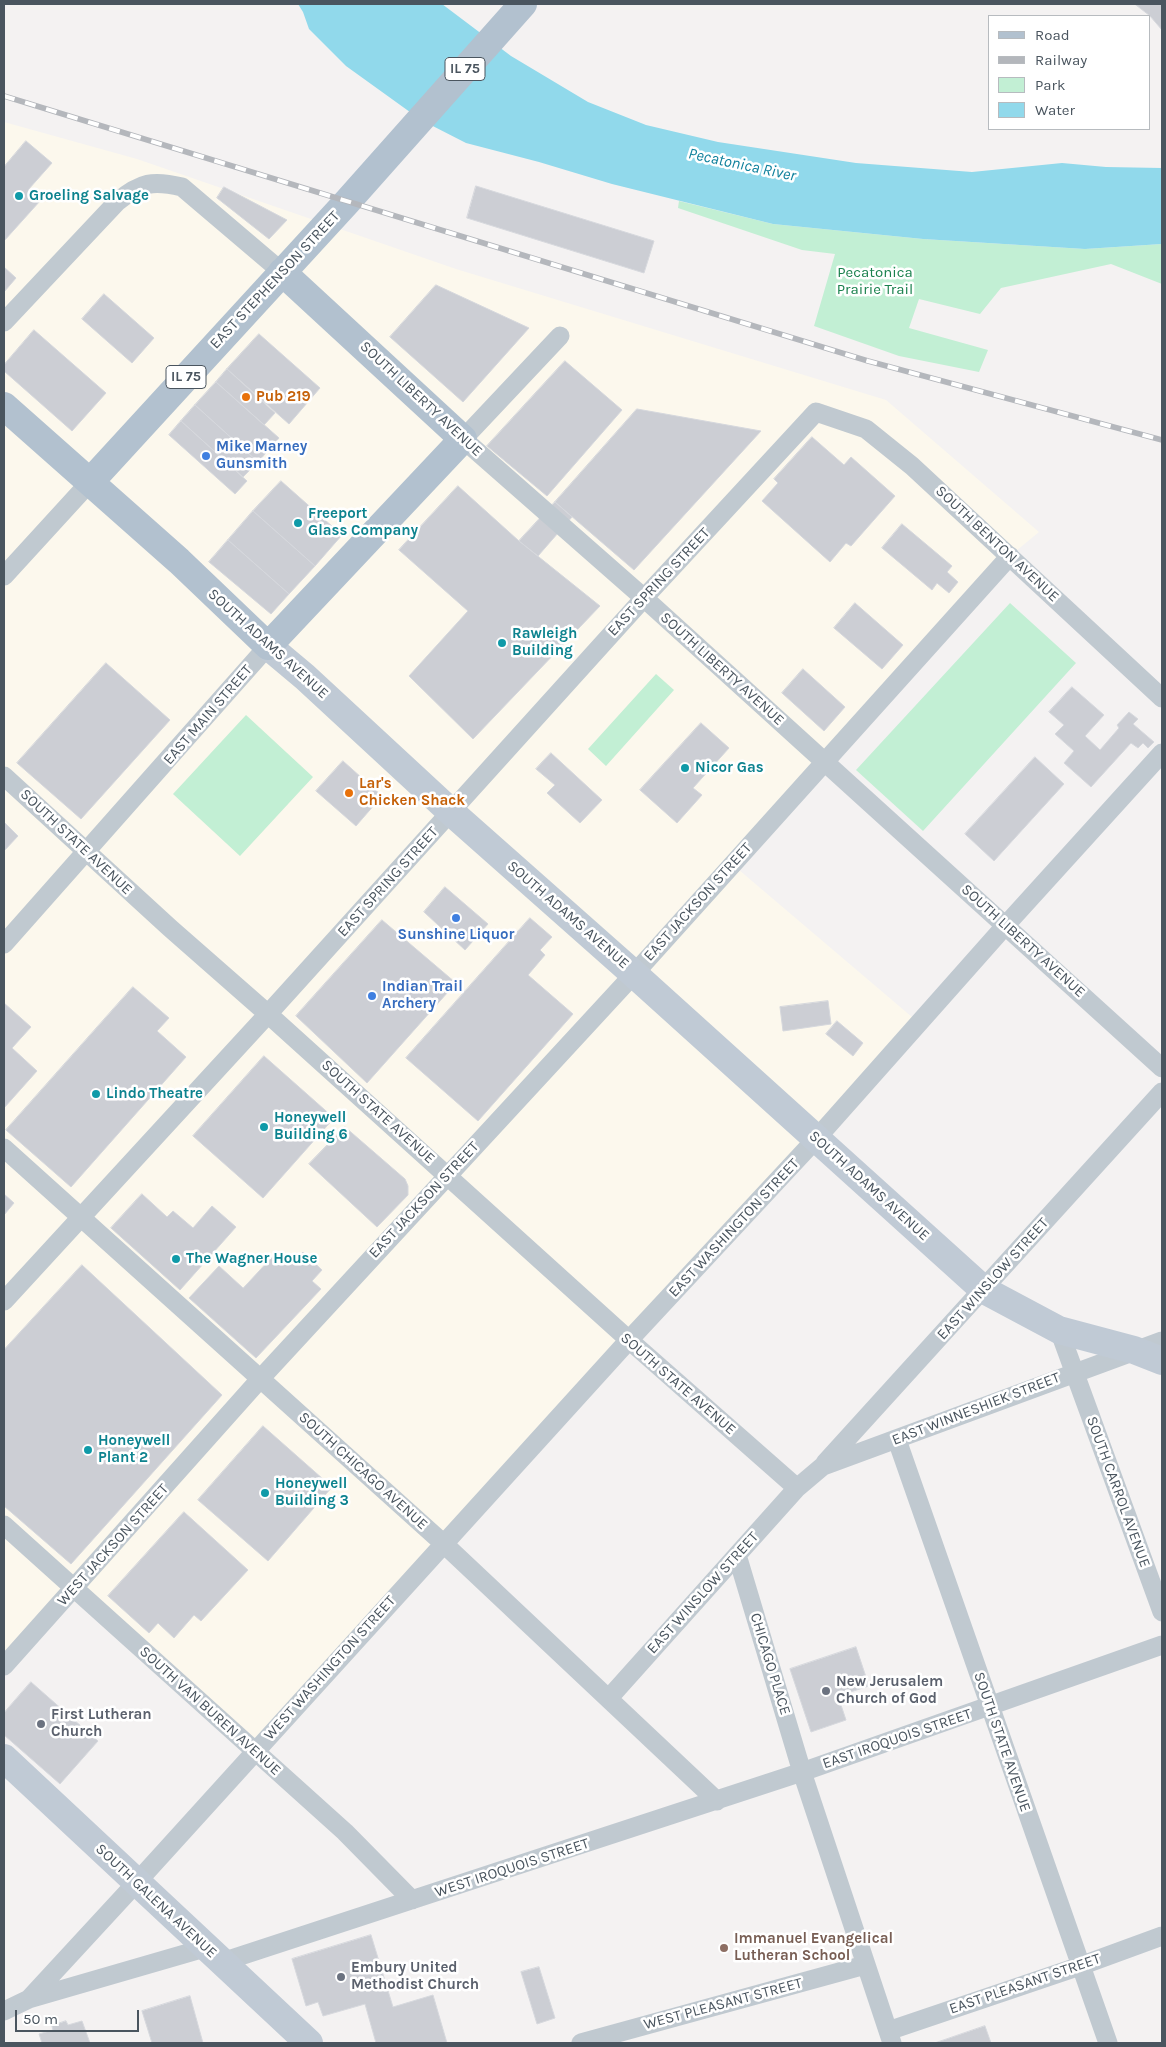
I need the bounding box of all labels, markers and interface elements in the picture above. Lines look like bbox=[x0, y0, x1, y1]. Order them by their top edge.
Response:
legend bbox=[988, 15, 1151, 130]
text: Road bbox=[1035, 26, 1070, 44]
text: Railway bbox=[1035, 51, 1087, 69]
road number: IL 75 bbox=[445, 58, 485, 80]
text: Park bbox=[1035, 76, 1065, 94]
text: Water bbox=[1035, 101, 1075, 119]
water label: Pecatonica River bbox=[687, 144, 797, 186]
place label: Groeling Salvage bbox=[29, 187, 149, 205]
marker: Groeling Salvage bbox=[13, 190, 25, 202]
street label: EAST STEPHENSON STREET bbox=[206, 207, 344, 353]
park label: Pecatonica Prairie Trail bbox=[837, 264, 913, 299]
street label: SOUTH LIBERTY AVENUE bbox=[356, 338, 486, 460]
road number: IL 75 bbox=[166, 366, 206, 388]
place label: Pub 219 bbox=[256, 388, 311, 406]
marker: Pub 219 bbox=[240, 391, 252, 403]
place label: Mike Marney Gunsmith bbox=[216, 438, 307, 473]
marker: Mike Marney Gunsmith bbox=[200, 450, 212, 462]
street label: SOUTH BENTON AVENUE bbox=[932, 482, 1062, 606]
place label: Freeport Glass Company bbox=[308, 505, 418, 540]
marker: Freeport Glass Company bbox=[292, 517, 304, 529]
street label: EAST SPRING STREET bbox=[604, 524, 714, 640]
street label: SOUTH ADAMS AVENUE bbox=[204, 585, 332, 703]
street label: SOUTH LIBERTY AVENUE bbox=[656, 609, 788, 729]
place label: Rawleigh Building bbox=[512, 625, 577, 660]
marker: Rawleigh Building bbox=[496, 637, 508, 649]
street label: EAST MAIN STREET bbox=[160, 661, 256, 769]
place label: Nicor Gas bbox=[695, 759, 764, 777]
marker: Nicor Gas bbox=[679, 762, 691, 774]
place label: Lar's Chicken Shack bbox=[359, 775, 465, 810]
street label: SOUTH STATE AVENUE bbox=[16, 785, 136, 899]
marker: Lar's Chicken Shack bbox=[343, 787, 355, 799]
street label: EAST SPRING STREET bbox=[334, 823, 442, 941]
street label: EAST JACKSON STREET bbox=[640, 839, 756, 965]
street label: SOUTH ADAMS AVENUE bbox=[503, 857, 633, 973]
street label: SOUTH LIBERTY AVENUE bbox=[957, 881, 1089, 1001]
marker: Sunshine Liquor bbox=[450, 912, 462, 924]
place label: Sunshine Liquor bbox=[398, 926, 514, 944]
place label: Indian Trail Archery bbox=[382, 978, 463, 1013]
marker: Indian Trail Archery bbox=[366, 990, 378, 1002]
street label: SOUTH STATE AVENUE bbox=[317, 1056, 439, 1168]
place label: Lindo Theatre bbox=[106, 1085, 203, 1103]
marker: Lindo Theatre bbox=[90, 1088, 102, 1100]
place label: Honeywell Building 6 bbox=[274, 1109, 348, 1144]
marker: Honeywell Building 6 bbox=[258, 1121, 270, 1133]
street label: SOUTH ADAMS AVENUE bbox=[805, 1127, 933, 1245]
street label: EAST JACKSON STREET bbox=[365, 1138, 483, 1262]
street label: EAST WASHINGTON STREET bbox=[665, 1155, 803, 1301]
street label: EAST WINSLOW STREET bbox=[933, 1214, 1053, 1344]
place label: The Wagner House bbox=[186, 1250, 317, 1268]
marker: The Wagner House bbox=[170, 1253, 182, 1265]
street label: SOUTH STATE AVENUE bbox=[617, 1329, 739, 1439]
street label: EAST WINNESHIEK STREET bbox=[890, 1369, 1062, 1449]
street label: SOUTH CHICAGO AVENUE bbox=[295, 1408, 431, 1534]
street label: SOUTH CARROL AVENUE bbox=[1082, 1414, 1154, 1570]
place label: Honeywell Plant 2 bbox=[98, 1432, 170, 1467]
marker: Honeywell Plant 2 bbox=[82, 1444, 94, 1456]
place label: Honeywell Building 3 bbox=[275, 1475, 349, 1510]
street label: WEST JACKSON STREET bbox=[54, 1480, 172, 1610]
marker: Honeywell Building 3 bbox=[259, 1487, 271, 1499]
street label: EAST WINSLOW STREET bbox=[643, 1528, 763, 1658]
street label: WEST WASHINGTON STREET bbox=[260, 1592, 400, 1744]
street label: CHICAGO PLACE bbox=[746, 1611, 794, 1717]
street label: SOUTH VAN BUREN AVENUE bbox=[136, 1643, 284, 1779]
street label: SOUTH STATE AVENUE bbox=[970, 1670, 1034, 1814]
place label: New Jerusalem Church of God bbox=[836, 1673, 943, 1708]
marker: New Jerusalem Church of God bbox=[820, 1685, 832, 1697]
street label: EAST IROQUOIS STREET bbox=[820, 1705, 974, 1773]
place label: First Lutheran Church bbox=[51, 1706, 152, 1741]
marker: First Lutheran Church bbox=[35, 1718, 47, 1730]
street label: WEST IROQUOIS STREET bbox=[433, 1835, 591, 1901]
street label: SOUTH GALENA AVENUE bbox=[92, 1840, 220, 1962]
place label: Immanuel Evangelical Lutheran School bbox=[734, 1930, 893, 1965]
marker: Immanuel Evangelical Lutheran School bbox=[718, 1942, 730, 1954]
street label: EAST PLEASANT STREET bbox=[947, 1950, 1103, 2018]
place label: Embury United Methodist Church bbox=[351, 1959, 479, 1994]
marker: Embury United Methodist Church bbox=[335, 1971, 347, 1983]
street label: WEST PLEASANT STREET bbox=[642, 1974, 804, 2034]
scale bar bbox=[18, 2000, 141, 2032]
text: 50 m bbox=[23, 2010, 58, 2028]

